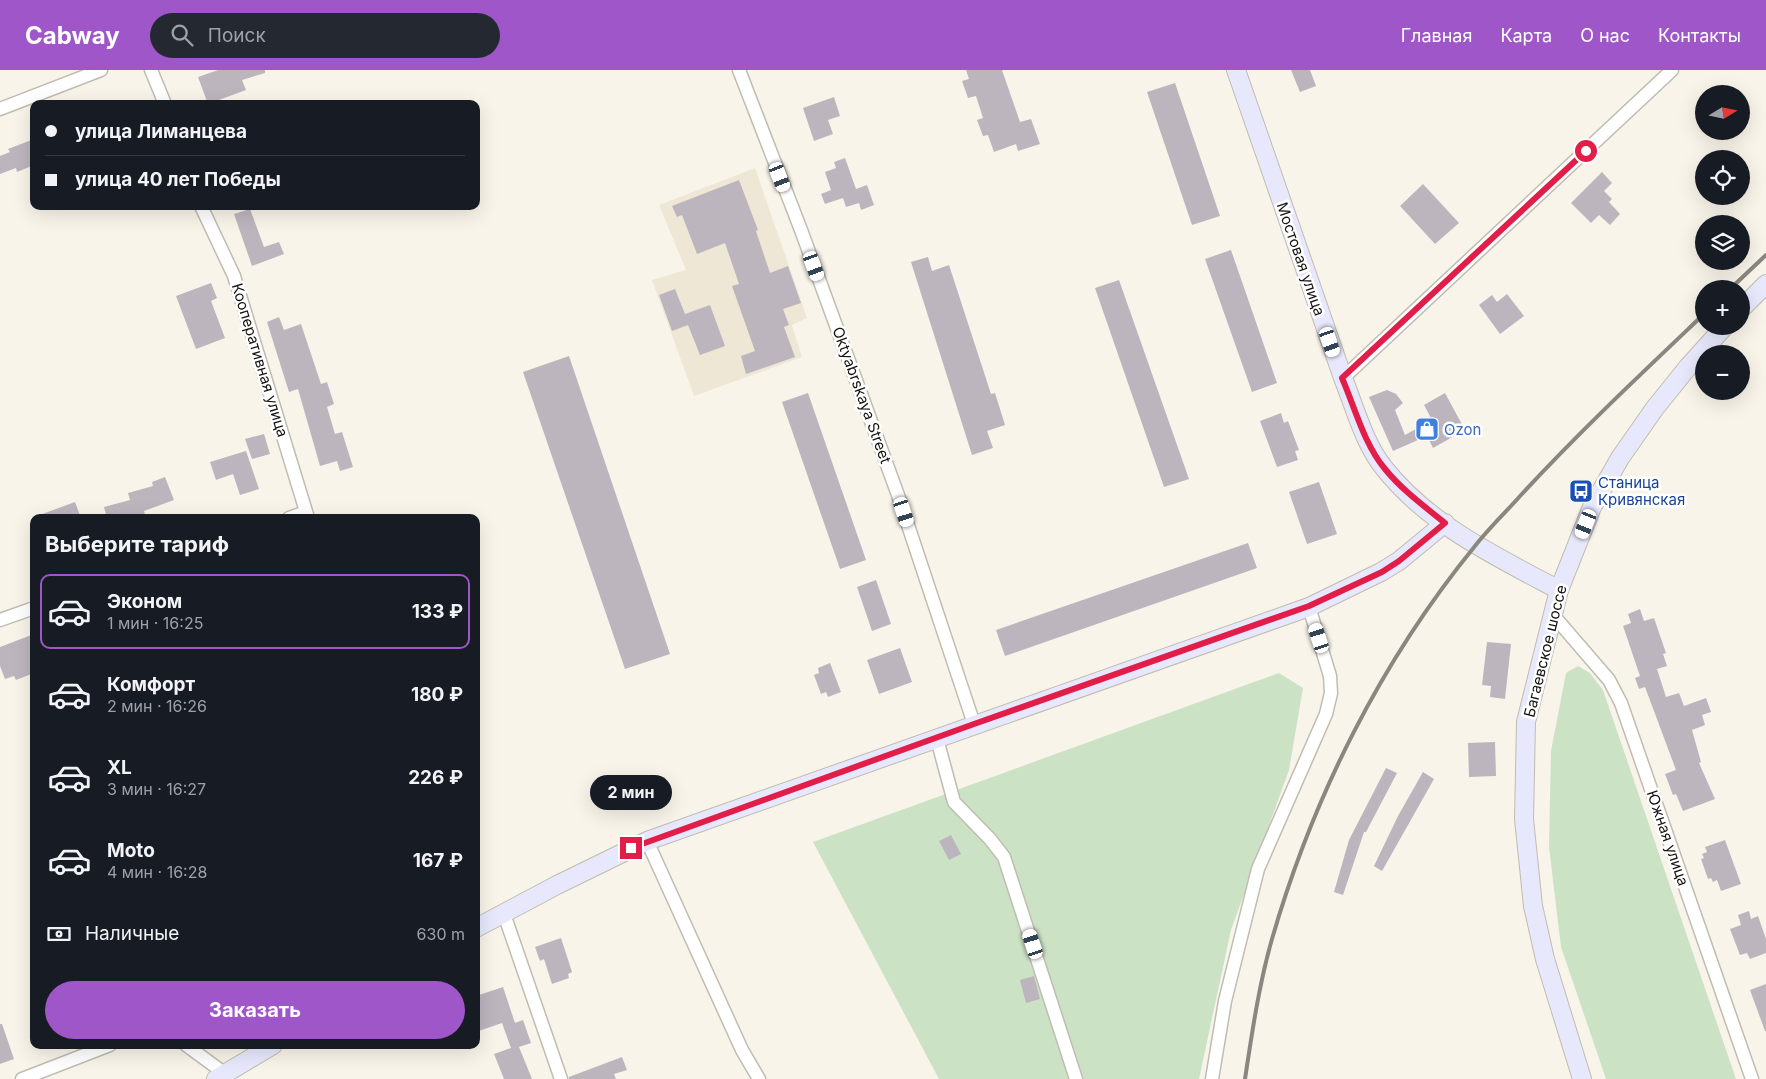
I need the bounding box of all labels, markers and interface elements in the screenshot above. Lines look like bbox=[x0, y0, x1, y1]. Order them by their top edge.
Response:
search box bbox=[150, 13, 500, 58]
text: Cabway bbox=[25, 21, 120, 50]
icon: search bbox=[168, 21, 196, 49]
text: Поиск bbox=[208, 24, 266, 47]
text: Главная bbox=[1401, 25, 1472, 46]
text: Карта bbox=[1500, 25, 1552, 46]
text: О нас bbox=[1580, 25, 1630, 46]
text: Контакты bbox=[1658, 25, 1741, 46]
north arrow bbox=[1695, 85, 1750, 140]
map controls bbox=[1695, 85, 1750, 400]
text: улица Лиманцева bbox=[75, 120, 247, 143]
route start bbox=[1575, 140, 1597, 162]
button: locate bbox=[1695, 150, 1750, 205]
car bbox=[767, 160, 792, 194]
text: улица 40 лет Победы bbox=[75, 168, 281, 191]
street label: Мостовая улица bbox=[1273, 200, 1329, 318]
button: layers bbox=[1695, 215, 1750, 270]
car bbox=[801, 249, 826, 283]
button: + bbox=[1695, 280, 1750, 335]
street label: Кооперативная улица bbox=[228, 281, 292, 439]
street label: Oktyabrskaya Street bbox=[828, 324, 896, 466]
car bbox=[1318, 325, 1341, 359]
button: − bbox=[1695, 345, 1750, 400]
shop icon: Ozon bbox=[1414, 416, 1440, 442]
place label: Ozon bbox=[1444, 420, 1481, 439]
place label: Станица Кривянская bbox=[1598, 473, 1685, 509]
bus stop icon: Станица Кривянская bbox=[1568, 478, 1594, 504]
car bbox=[892, 495, 915, 529]
car bbox=[1573, 507, 1598, 541]
text: Выберите тариф bbox=[45, 531, 229, 557]
street label: Багаевское шоссе bbox=[1519, 583, 1571, 719]
icon: car bbox=[47, 589, 92, 634]
text: Эконом bbox=[107, 590, 182, 613]
text: 133 ₽ bbox=[412, 600, 463, 623]
text: 1 мин · 16:25 bbox=[107, 613, 203, 633]
car bbox=[1307, 621, 1330, 655]
icon: car bbox=[47, 672, 92, 717]
text: Комфорт bbox=[107, 673, 195, 696]
text: 180 ₽ bbox=[411, 683, 463, 706]
text: 2 мин · 16:26 bbox=[107, 696, 207, 716]
icon: car bbox=[47, 755, 92, 800]
text: XL bbox=[107, 756, 132, 779]
text: 226 ₽ bbox=[408, 766, 463, 789]
callout: 2 мин bbox=[590, 776, 672, 810]
text: 3 мин · 16:27 bbox=[107, 779, 206, 799]
text: 2 мин bbox=[608, 782, 654, 802]
street label: Южная улица bbox=[1643, 788, 1693, 888]
route end bbox=[620, 837, 642, 859]
icon: car bbox=[47, 838, 92, 883]
text: Moto bbox=[107, 839, 155, 862]
text: 167 ₽ bbox=[413, 849, 463, 872]
text: 4 мин · 16:28 bbox=[107, 862, 207, 882]
icon: cash bbox=[45, 920, 73, 948]
text: Наличные bbox=[85, 922, 179, 945]
text: 630 m bbox=[417, 924, 465, 944]
car bbox=[1021, 927, 1044, 961]
button: Заказать bbox=[45, 981, 465, 1039]

